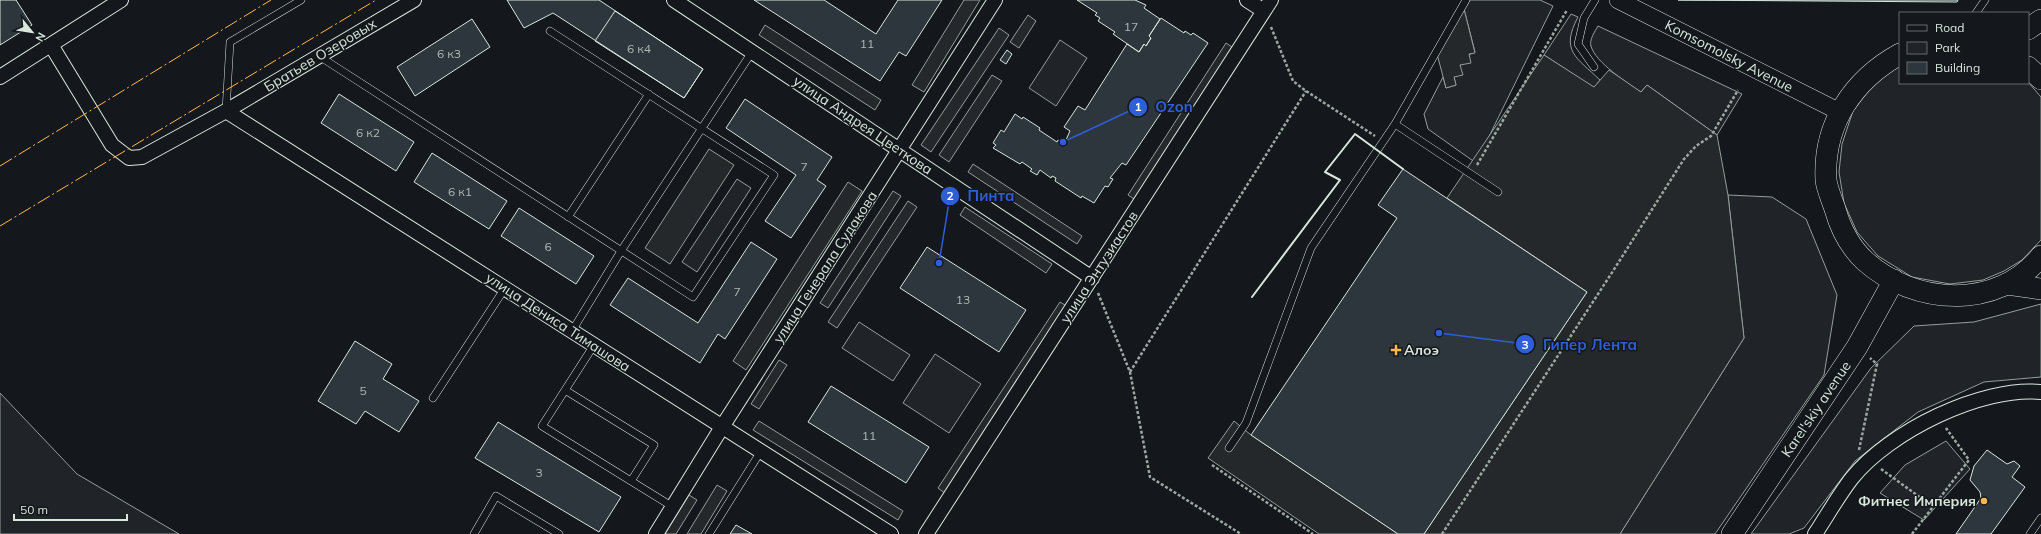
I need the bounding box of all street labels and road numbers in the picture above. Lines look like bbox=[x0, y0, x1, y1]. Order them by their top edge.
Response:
street label: Братьев Озеровых bbox=[260, 14, 380, 96]
street label: Komsomolsky Avenue bbox=[1662, 16, 1796, 96]
street label: улица Андрея Цветкова bbox=[790, 72, 936, 178]
street label: улица Генерала Судакова bbox=[769, 188, 881, 346]
street label: улица Энтузиастов bbox=[1056, 208, 1142, 326]
street label: улица Дениса Тимашова bbox=[482, 268, 634, 376]
street label: Karel'skiy avenue bbox=[1777, 358, 1855, 460]

